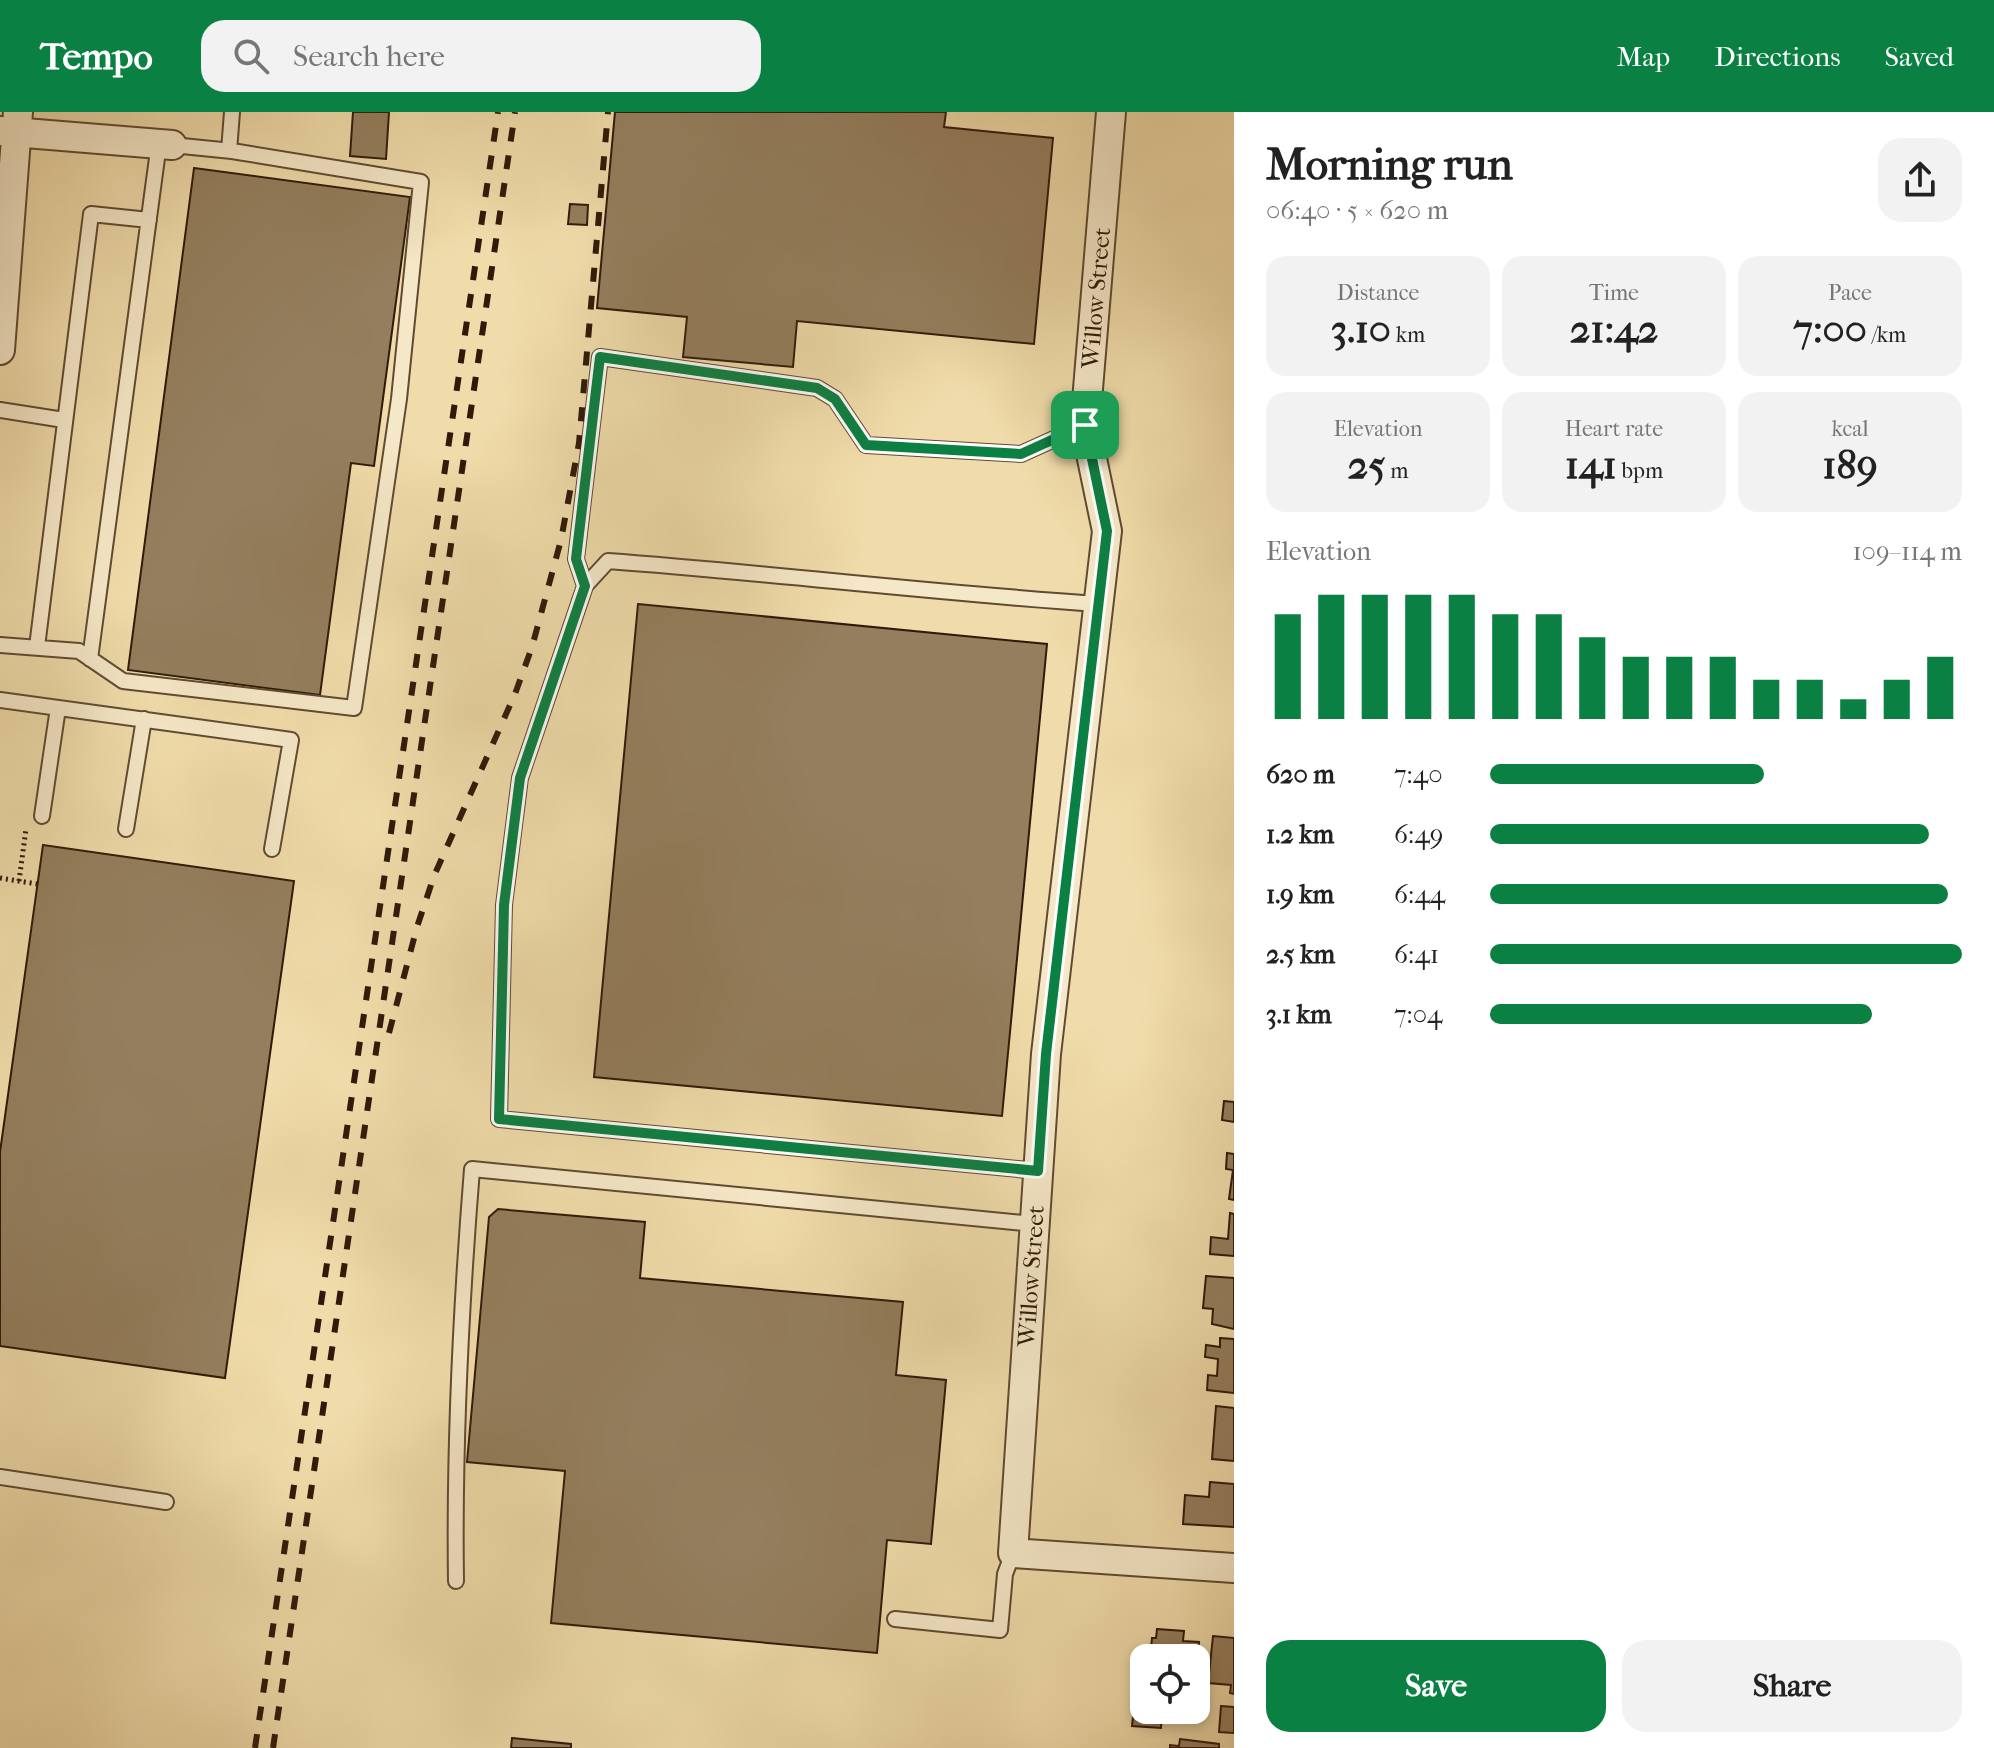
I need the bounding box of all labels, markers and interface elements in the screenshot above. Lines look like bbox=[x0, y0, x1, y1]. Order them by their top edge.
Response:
search box bbox=[201, 20, 761, 92]
text: Tempo bbox=[40, 34, 153, 79]
icon: search bbox=[229, 34, 273, 78]
text: Search here bbox=[293, 39, 445, 74]
text: Map bbox=[1617, 40, 1670, 73]
text: Directions bbox=[1714, 40, 1841, 73]
text: Saved bbox=[1885, 40, 1954, 73]
button: share bbox=[1878, 138, 1962, 222]
text: Morning run bbox=[1266, 139, 1513, 190]
text: 06:40 · 5 × 620 m bbox=[1266, 195, 1448, 226]
street label: Willow Street bbox=[1076, 226, 1116, 371]
text: Distance bbox=[1337, 280, 1419, 306]
text: Time bbox=[1589, 280, 1639, 306]
text: Pace bbox=[1828, 280, 1872, 306]
text: 3.10 bbox=[1331, 306, 1391, 352]
text: 21:42 bbox=[1570, 306, 1658, 352]
text: 7:00 bbox=[1794, 306, 1867, 352]
text: km bbox=[1391, 322, 1425, 348]
text: /km bbox=[1867, 322, 1906, 348]
pin bbox=[1051, 391, 1119, 459]
icon: arrive bbox=[1063, 403, 1107, 447]
text: Elevation bbox=[1334, 416, 1422, 442]
text: Heart rate bbox=[1565, 416, 1663, 442]
text: kcal bbox=[1831, 416, 1869, 442]
text: 25 bbox=[1348, 442, 1385, 488]
text: 141 bbox=[1565, 442, 1617, 488]
text: 189 bbox=[1822, 442, 1878, 488]
text: m bbox=[1385, 458, 1408, 484]
text: bpm bbox=[1617, 458, 1663, 484]
text: Elevation bbox=[1266, 536, 1371, 567]
text: 109–114 m bbox=[1852, 536, 1962, 567]
text: 620 m bbox=[1266, 759, 1335, 790]
text: 7:40 bbox=[1394, 759, 1443, 790]
text: 1.2 km bbox=[1266, 819, 1334, 850]
text: 6:49 bbox=[1394, 819, 1443, 850]
text: 1.9 km bbox=[1266, 879, 1334, 910]
text: 6:44 bbox=[1394, 879, 1445, 910]
text: 2.5 km bbox=[1266, 939, 1335, 970]
text: 6:41 bbox=[1394, 939, 1439, 970]
text: 3.1 km bbox=[1266, 999, 1332, 1030]
text: 7:04 bbox=[1394, 999, 1442, 1030]
street label: Willow Street bbox=[1012, 1204, 1050, 1349]
button: Save bbox=[1266, 1640, 1606, 1732]
button: Share bbox=[1622, 1640, 1962, 1732]
map controls bbox=[1130, 1644, 1210, 1724]
button: locate bbox=[1130, 1644, 1210, 1724]

